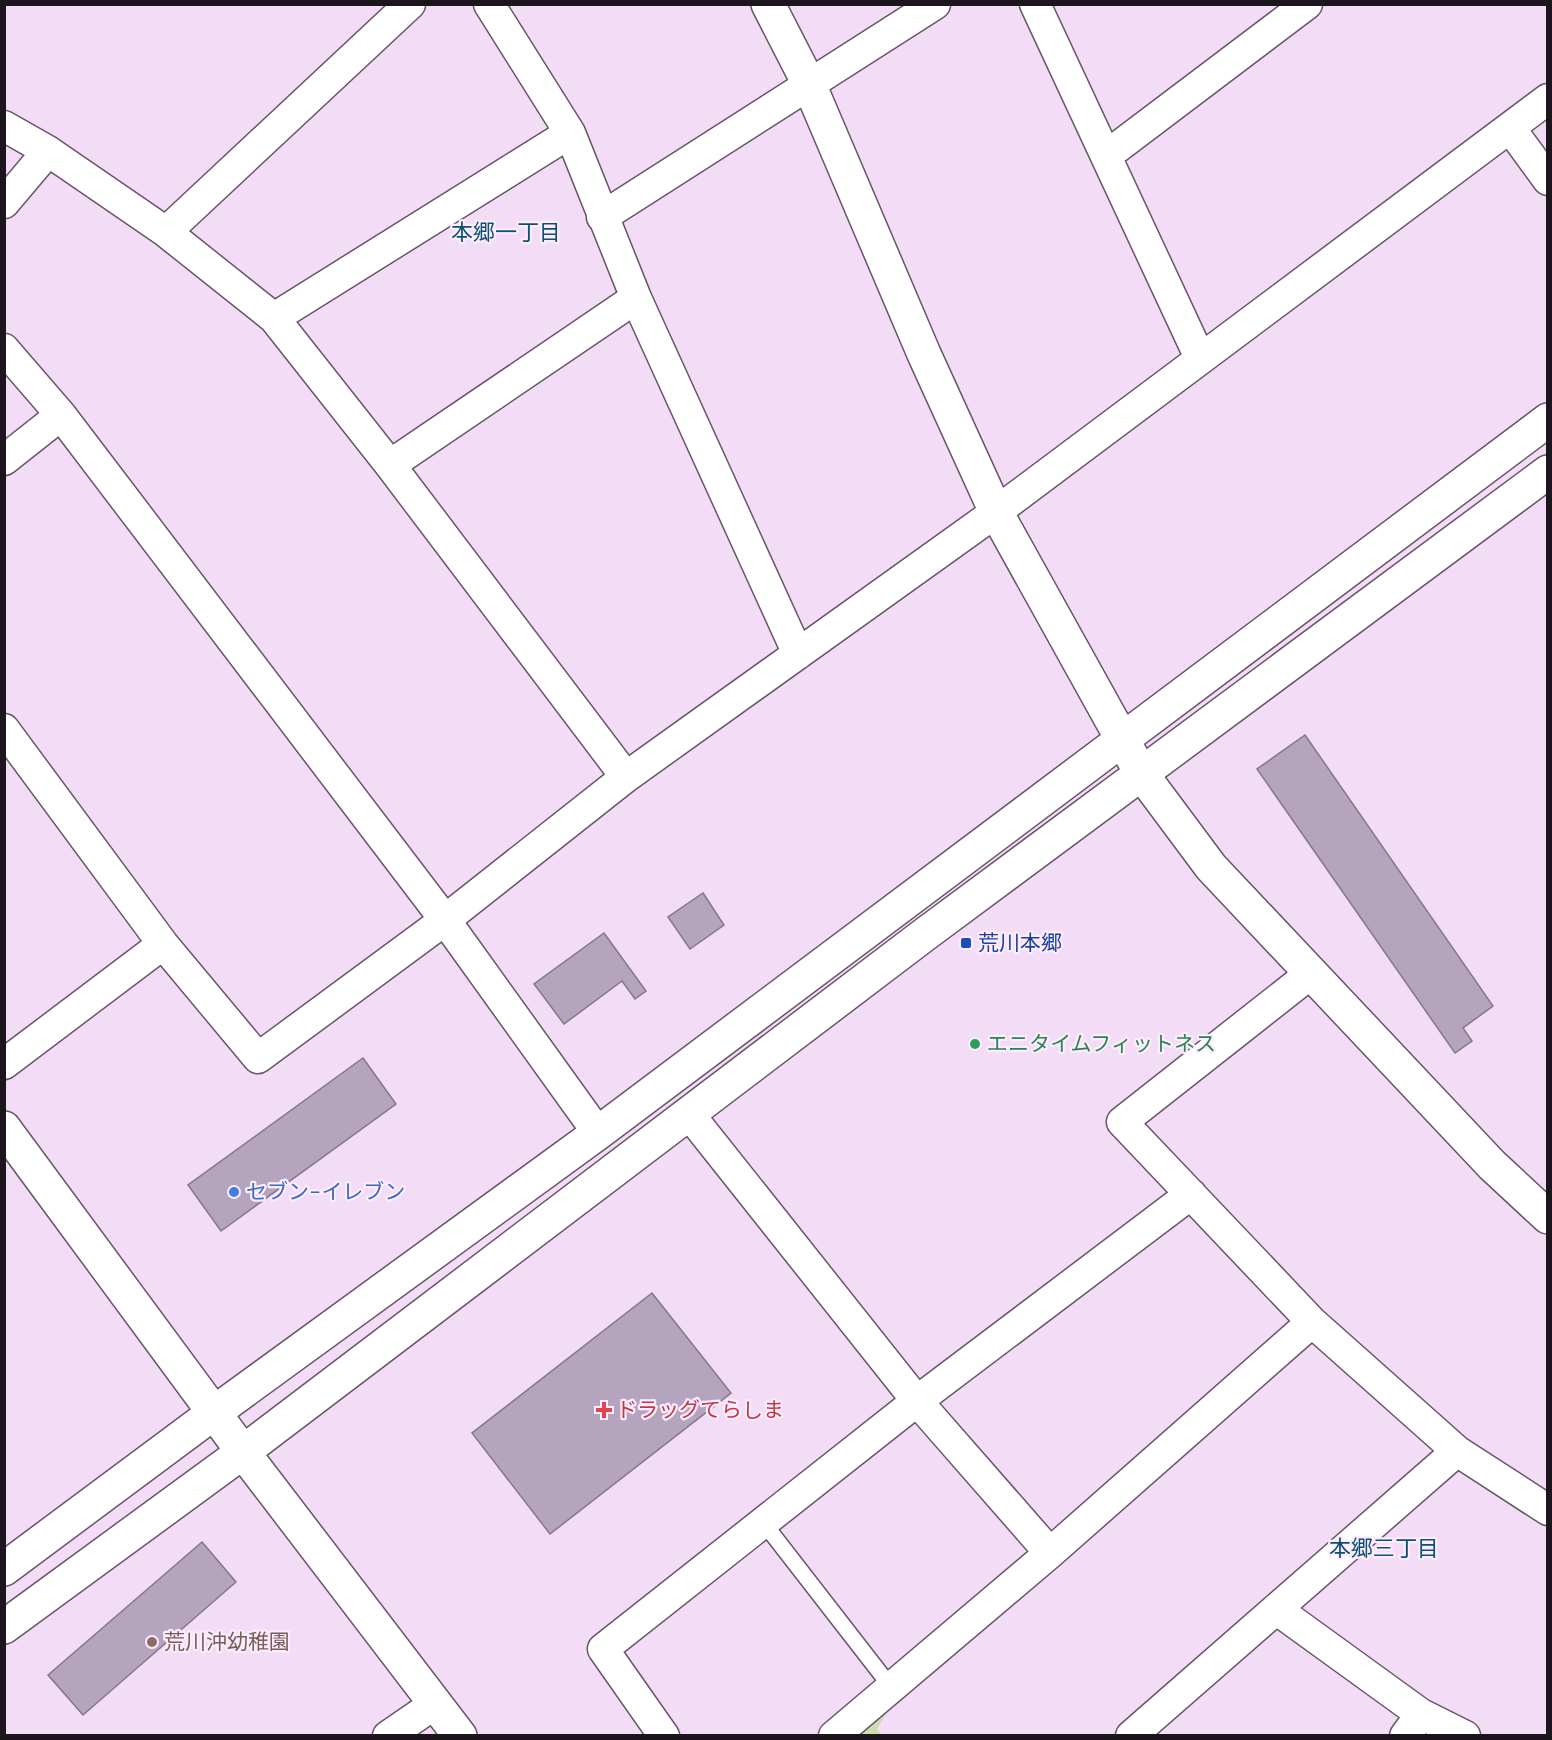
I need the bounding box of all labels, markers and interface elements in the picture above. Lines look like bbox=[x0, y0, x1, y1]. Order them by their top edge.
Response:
district label: 本郷一丁目 bbox=[451, 218, 561, 246]
place label: 荒川本郷 bbox=[978, 929, 1062, 956]
marker: 荒川本郷 bbox=[959, 936, 973, 950]
place label: エニタイムフィットネス bbox=[987, 1030, 1216, 1057]
marker: エニタイムフィットネス bbox=[968, 1037, 982, 1051]
place label: セブン-イレブン bbox=[246, 1178, 405, 1205]
marker: セブン-イレブン bbox=[227, 1185, 241, 1199]
place label: ドラッグてらしま bbox=[616, 1396, 784, 1423]
marker: ドラッグてらしま bbox=[597, 1403, 611, 1417]
district label: 本郷三丁目 bbox=[1329, 1534, 1439, 1562]
place label: 荒川沖幼稚園 bbox=[164, 1628, 290, 1655]
marker: 荒川沖幼稚園 bbox=[145, 1635, 159, 1649]

